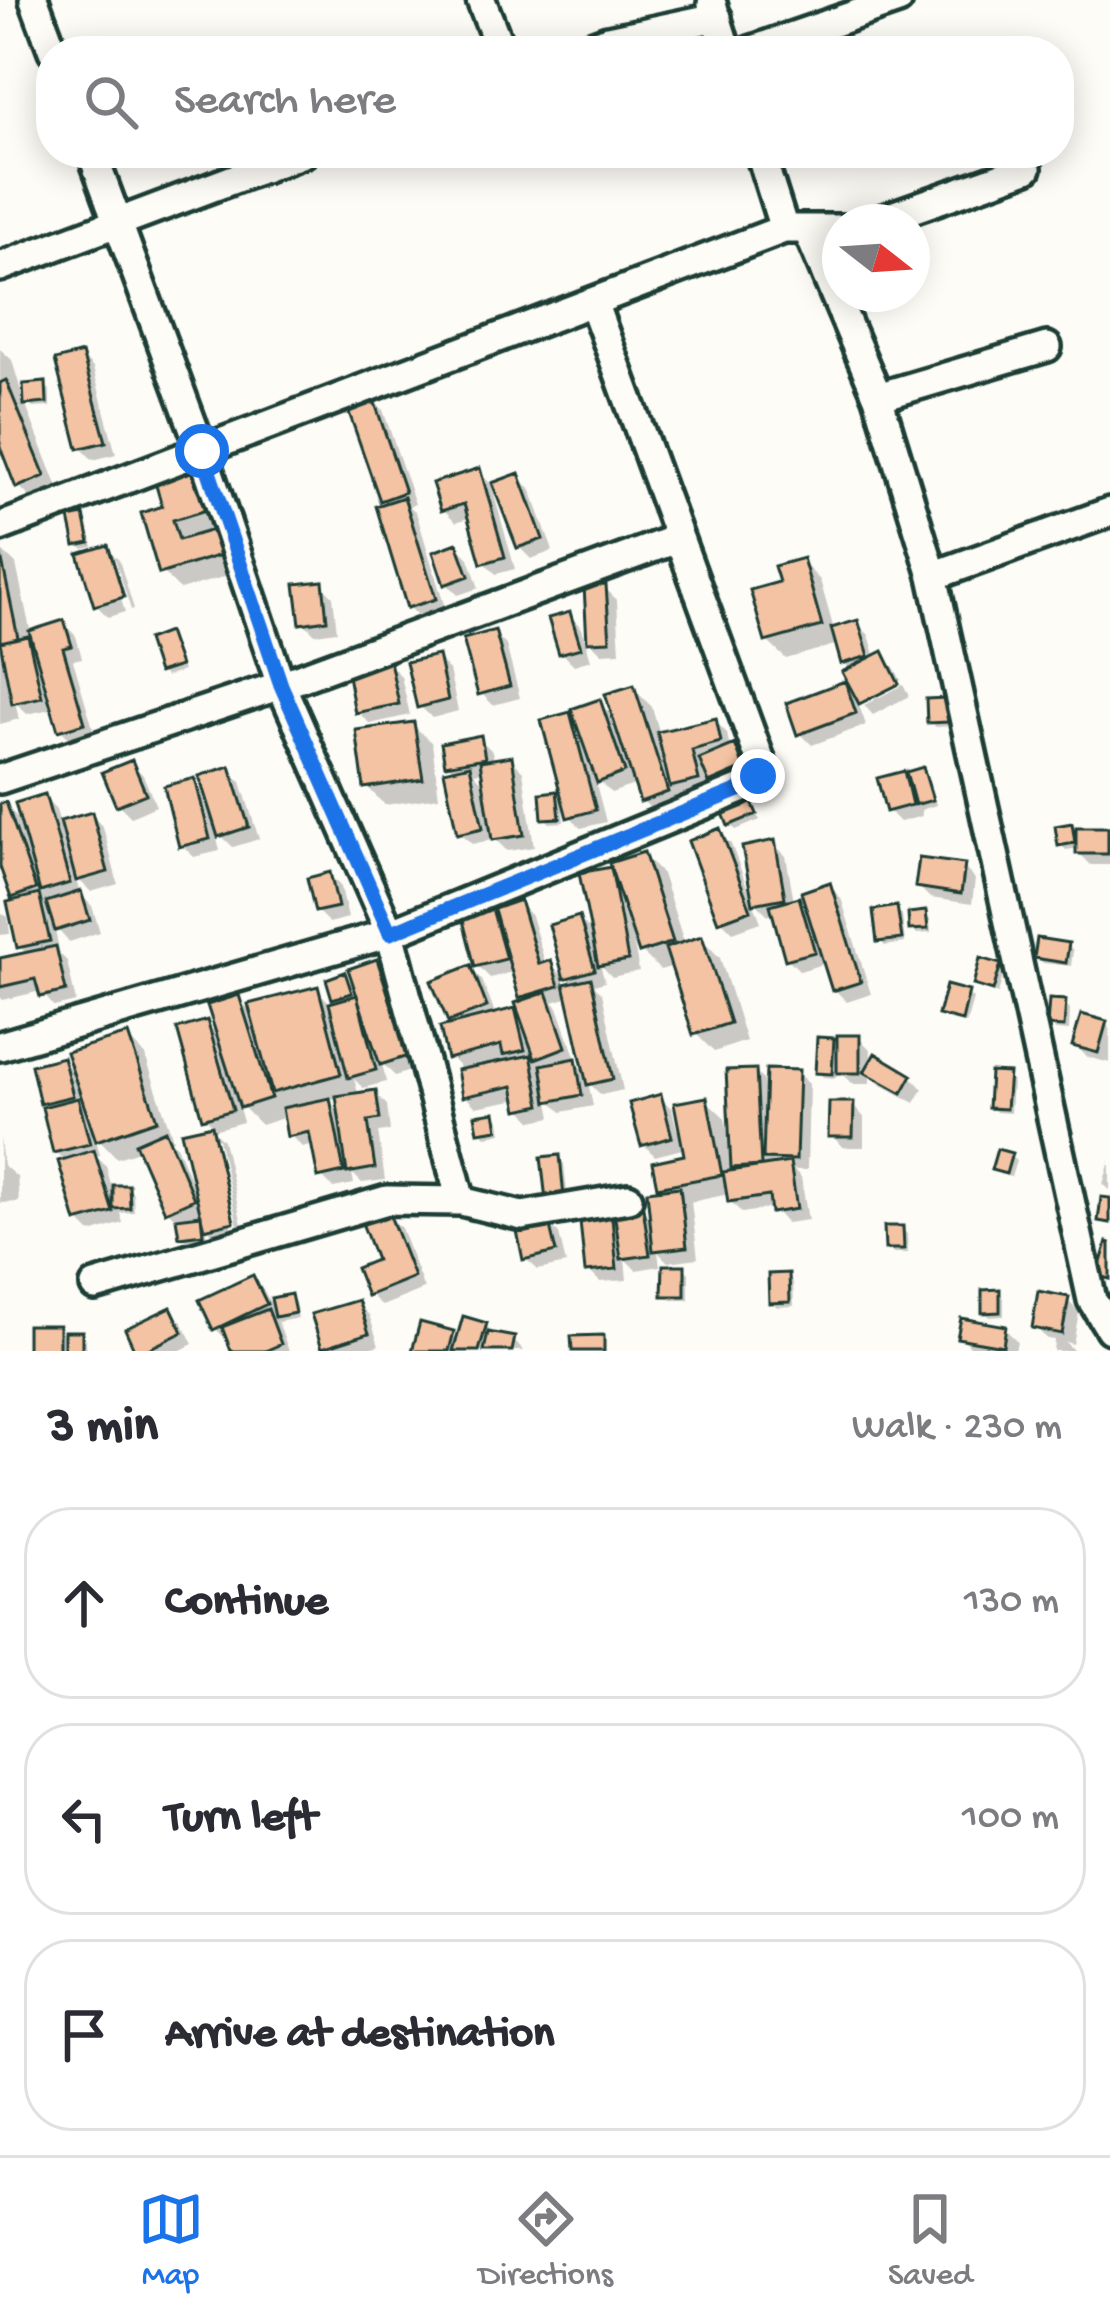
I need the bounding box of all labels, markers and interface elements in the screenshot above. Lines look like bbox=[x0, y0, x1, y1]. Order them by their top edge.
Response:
search box bbox=[36, 36, 1074, 168]
icon: search bbox=[78, 69, 144, 135]
text: Search here bbox=[174, 76, 396, 129]
north arrow bbox=[822, 204, 930, 312]
route start bbox=[175, 424, 229, 478]
route end bbox=[731, 749, 785, 803]
text: 3 min bbox=[48, 1399, 158, 1459]
text: Walk · 230 m bbox=[852, 1406, 1062, 1452]
icon: ahead bbox=[51, 1570, 117, 1636]
text: Continue bbox=[165, 1577, 328, 1630]
text: 130 m bbox=[964, 1580, 1059, 1626]
icon: left bbox=[51, 1786, 117, 1852]
text: Turn left bbox=[165, 1793, 317, 1846]
text: 100 m bbox=[962, 1796, 1059, 1842]
icon: arrive bbox=[51, 2002, 117, 2068]
text: Arrive at destination bbox=[165, 2009, 554, 2062]
tab: Map bbox=[138, 2186, 204, 2296]
tab: Directions bbox=[479, 2186, 613, 2296]
tab: Saved bbox=[888, 2186, 972, 2296]

